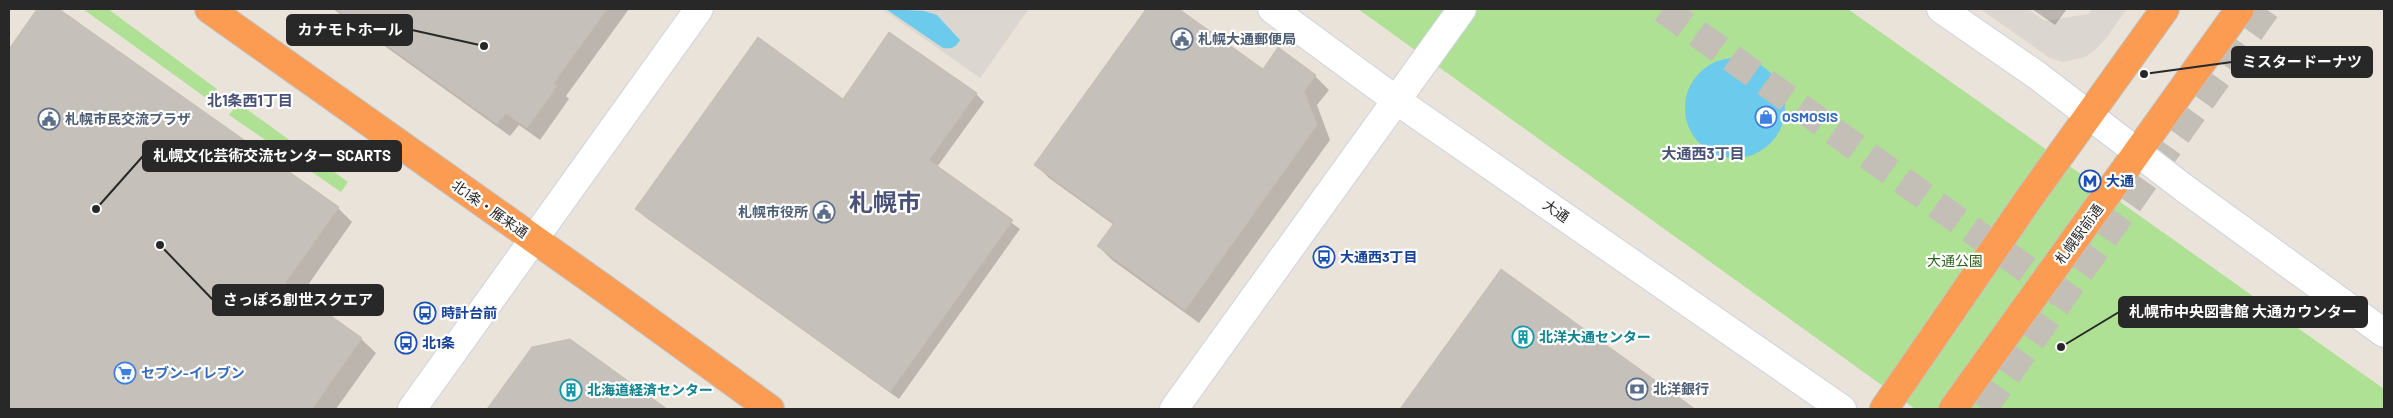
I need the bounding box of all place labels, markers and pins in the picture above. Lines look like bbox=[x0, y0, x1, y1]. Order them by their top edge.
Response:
callout: カナモトホール bbox=[287, 15, 412, 45]
public building icon: 札幌大通郵便局 bbox=[1170, 27, 1194, 51]
place label: 札幌大通郵便局 bbox=[1198, 30, 1296, 47]
callout: ミスタードーナツ bbox=[2232, 47, 2372, 77]
shop icon: OSMOSIS bbox=[1754, 105, 1778, 129]
public building icon: 札幌市民交流プラザ bbox=[37, 107, 61, 131]
place label: OSMOSIS bbox=[1782, 108, 1838, 125]
place label: 札幌市民交流プラザ bbox=[65, 110, 191, 127]
callout: 札幌文化芸術交流センター SCARTS bbox=[143, 141, 401, 171]
metro station icon: 大通 bbox=[2078, 169, 2102, 193]
place label: 大通 bbox=[2106, 172, 2134, 189]
public building icon: 札幌市役所 bbox=[812, 200, 836, 224]
place label: 札幌市役所 bbox=[738, 203, 808, 220]
bus stop icon: 大通西3丁目 bbox=[1312, 245, 1336, 269]
place label: 大通西3丁目 bbox=[1340, 248, 1418, 265]
callout: さっぽろ創世スクエア bbox=[213, 285, 383, 315]
callout: 札幌市中央図書館 大通カウンター bbox=[2119, 297, 2367, 327]
bus stop icon: 時計台前 bbox=[413, 301, 437, 325]
place label: 時計台前 bbox=[441, 304, 497, 321]
building icon: 北洋大通センター bbox=[1511, 325, 1535, 349]
place label: 北洋大通センター bbox=[1539, 328, 1651, 345]
bus stop icon: 北1条 bbox=[394, 331, 418, 355]
place label: 北1条 bbox=[422, 334, 455, 351]
supermarket icon: セブン-イレブン bbox=[113, 361, 137, 385]
place label: セブン-イレブン bbox=[141, 364, 245, 381]
bank icon: 北洋銀行 bbox=[1625, 377, 1649, 401]
building icon: 北海道経済センター bbox=[559, 378, 583, 402]
place label: 北洋銀行 bbox=[1653, 380, 1709, 397]
place label: 北海道経済センター bbox=[587, 381, 713, 398]

